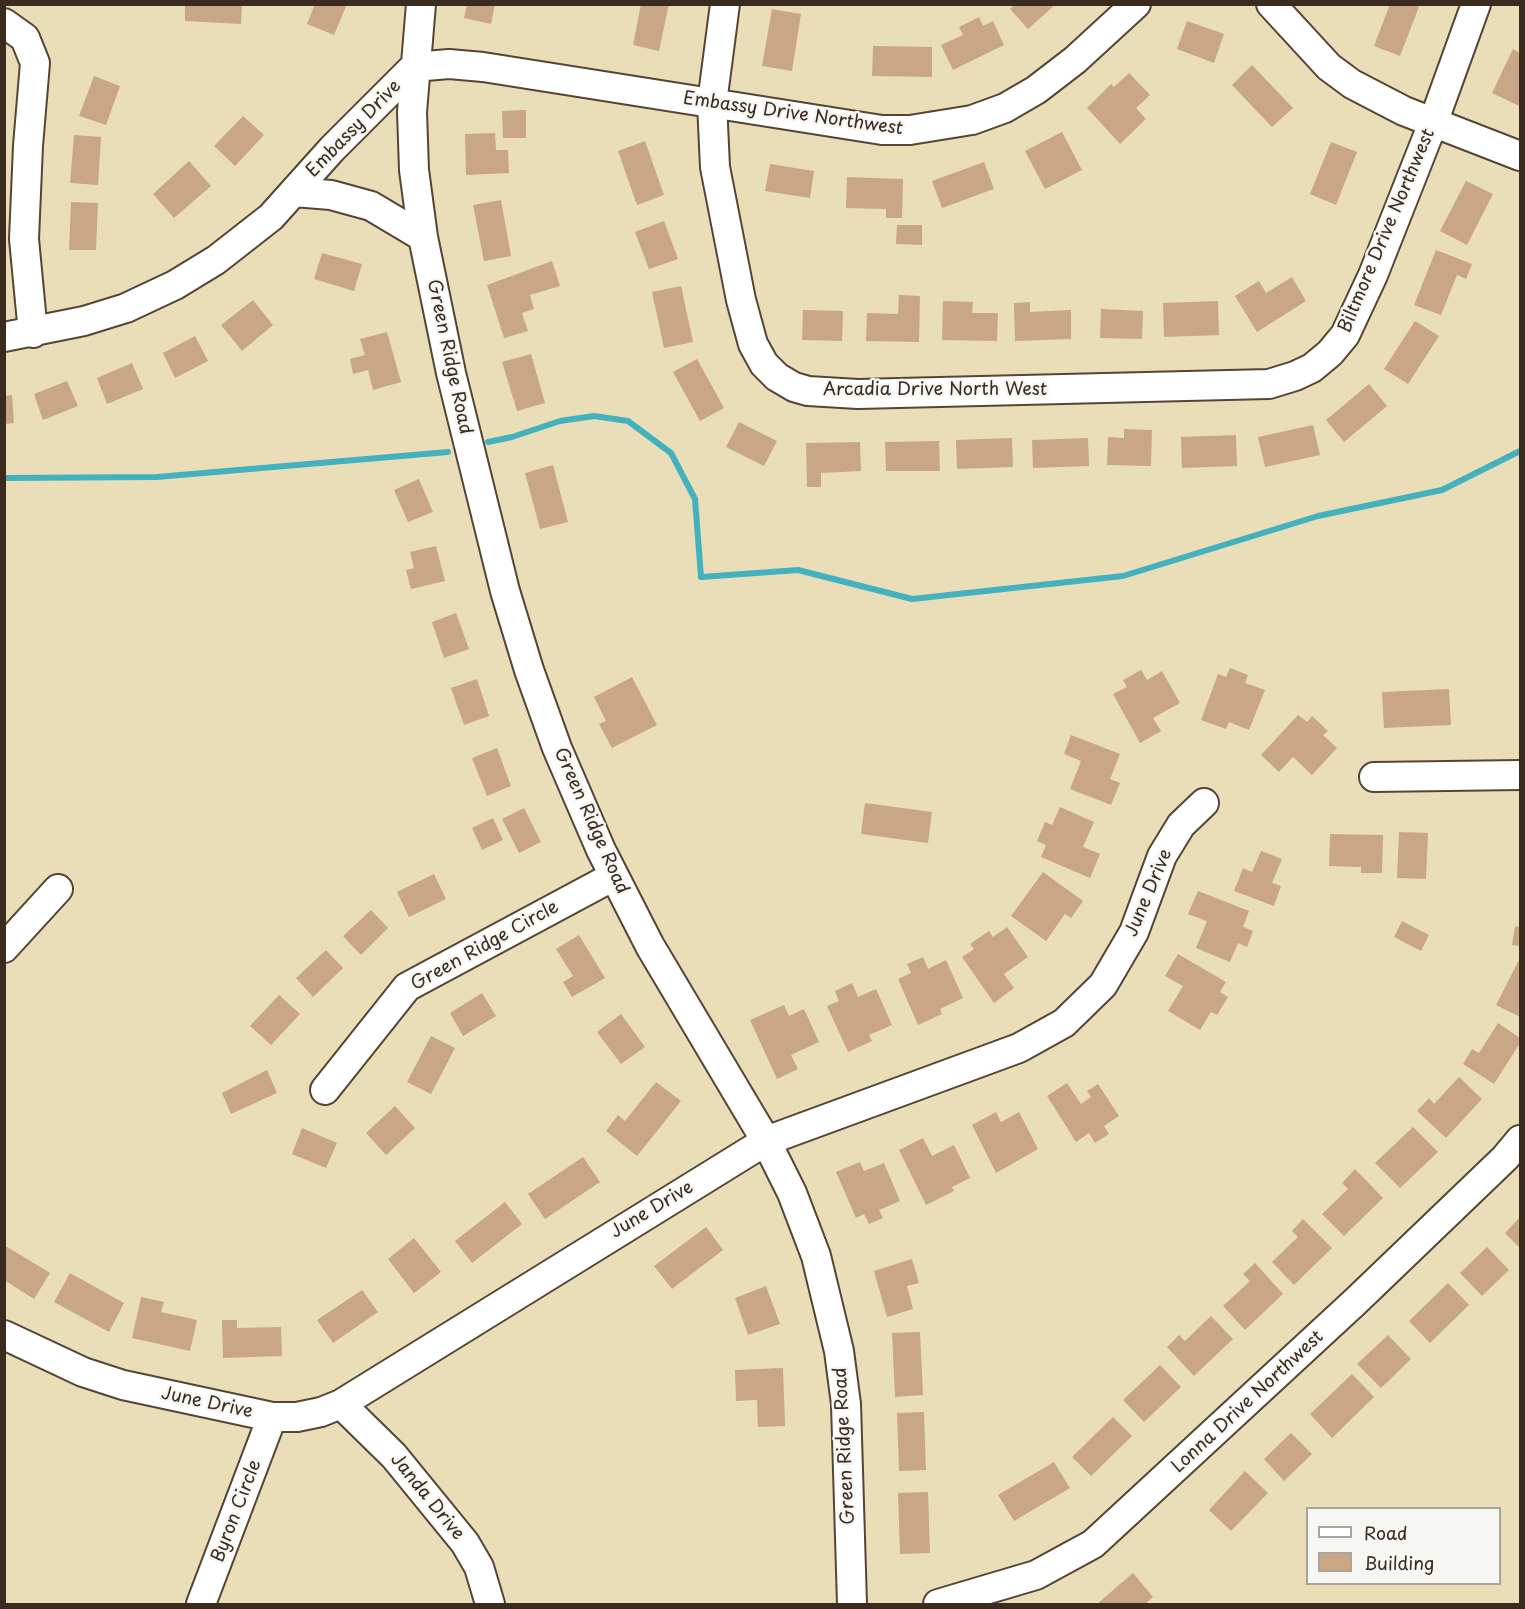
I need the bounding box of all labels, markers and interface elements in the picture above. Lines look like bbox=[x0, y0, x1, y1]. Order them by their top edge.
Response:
street label: Embassy Drive bbox=[302, 76, 406, 182]
street label: Embassy Drive Northwest bbox=[682, 88, 904, 140]
street label: Biltmore Drive Northwest bbox=[1334, 126, 1440, 336]
street label: Green Ridge Road bbox=[422, 278, 476, 436]
street label: Arcadia Drive North West bbox=[823, 379, 1047, 401]
street label: Green Ridge Road bbox=[549, 744, 633, 898]
street label: June Drive bbox=[1121, 846, 1177, 940]
street label: Green Ridge Circle bbox=[407, 896, 563, 996]
street label: June Drive bbox=[607, 1177, 697, 1243]
street label: Lonna Drive Northwest bbox=[1168, 1326, 1328, 1478]
street label: Green Ridge Road bbox=[830, 1367, 860, 1525]
street label: June Drive bbox=[159, 1383, 255, 1423]
street label: Janda Drive bbox=[385, 1449, 469, 1545]
street label: Byron Circle bbox=[208, 1457, 266, 1565]
legend bbox=[1306, 1507, 1501, 1585]
text: Road bbox=[1364, 1519, 1408, 1546]
text: Building bbox=[1364, 1549, 1434, 1576]

